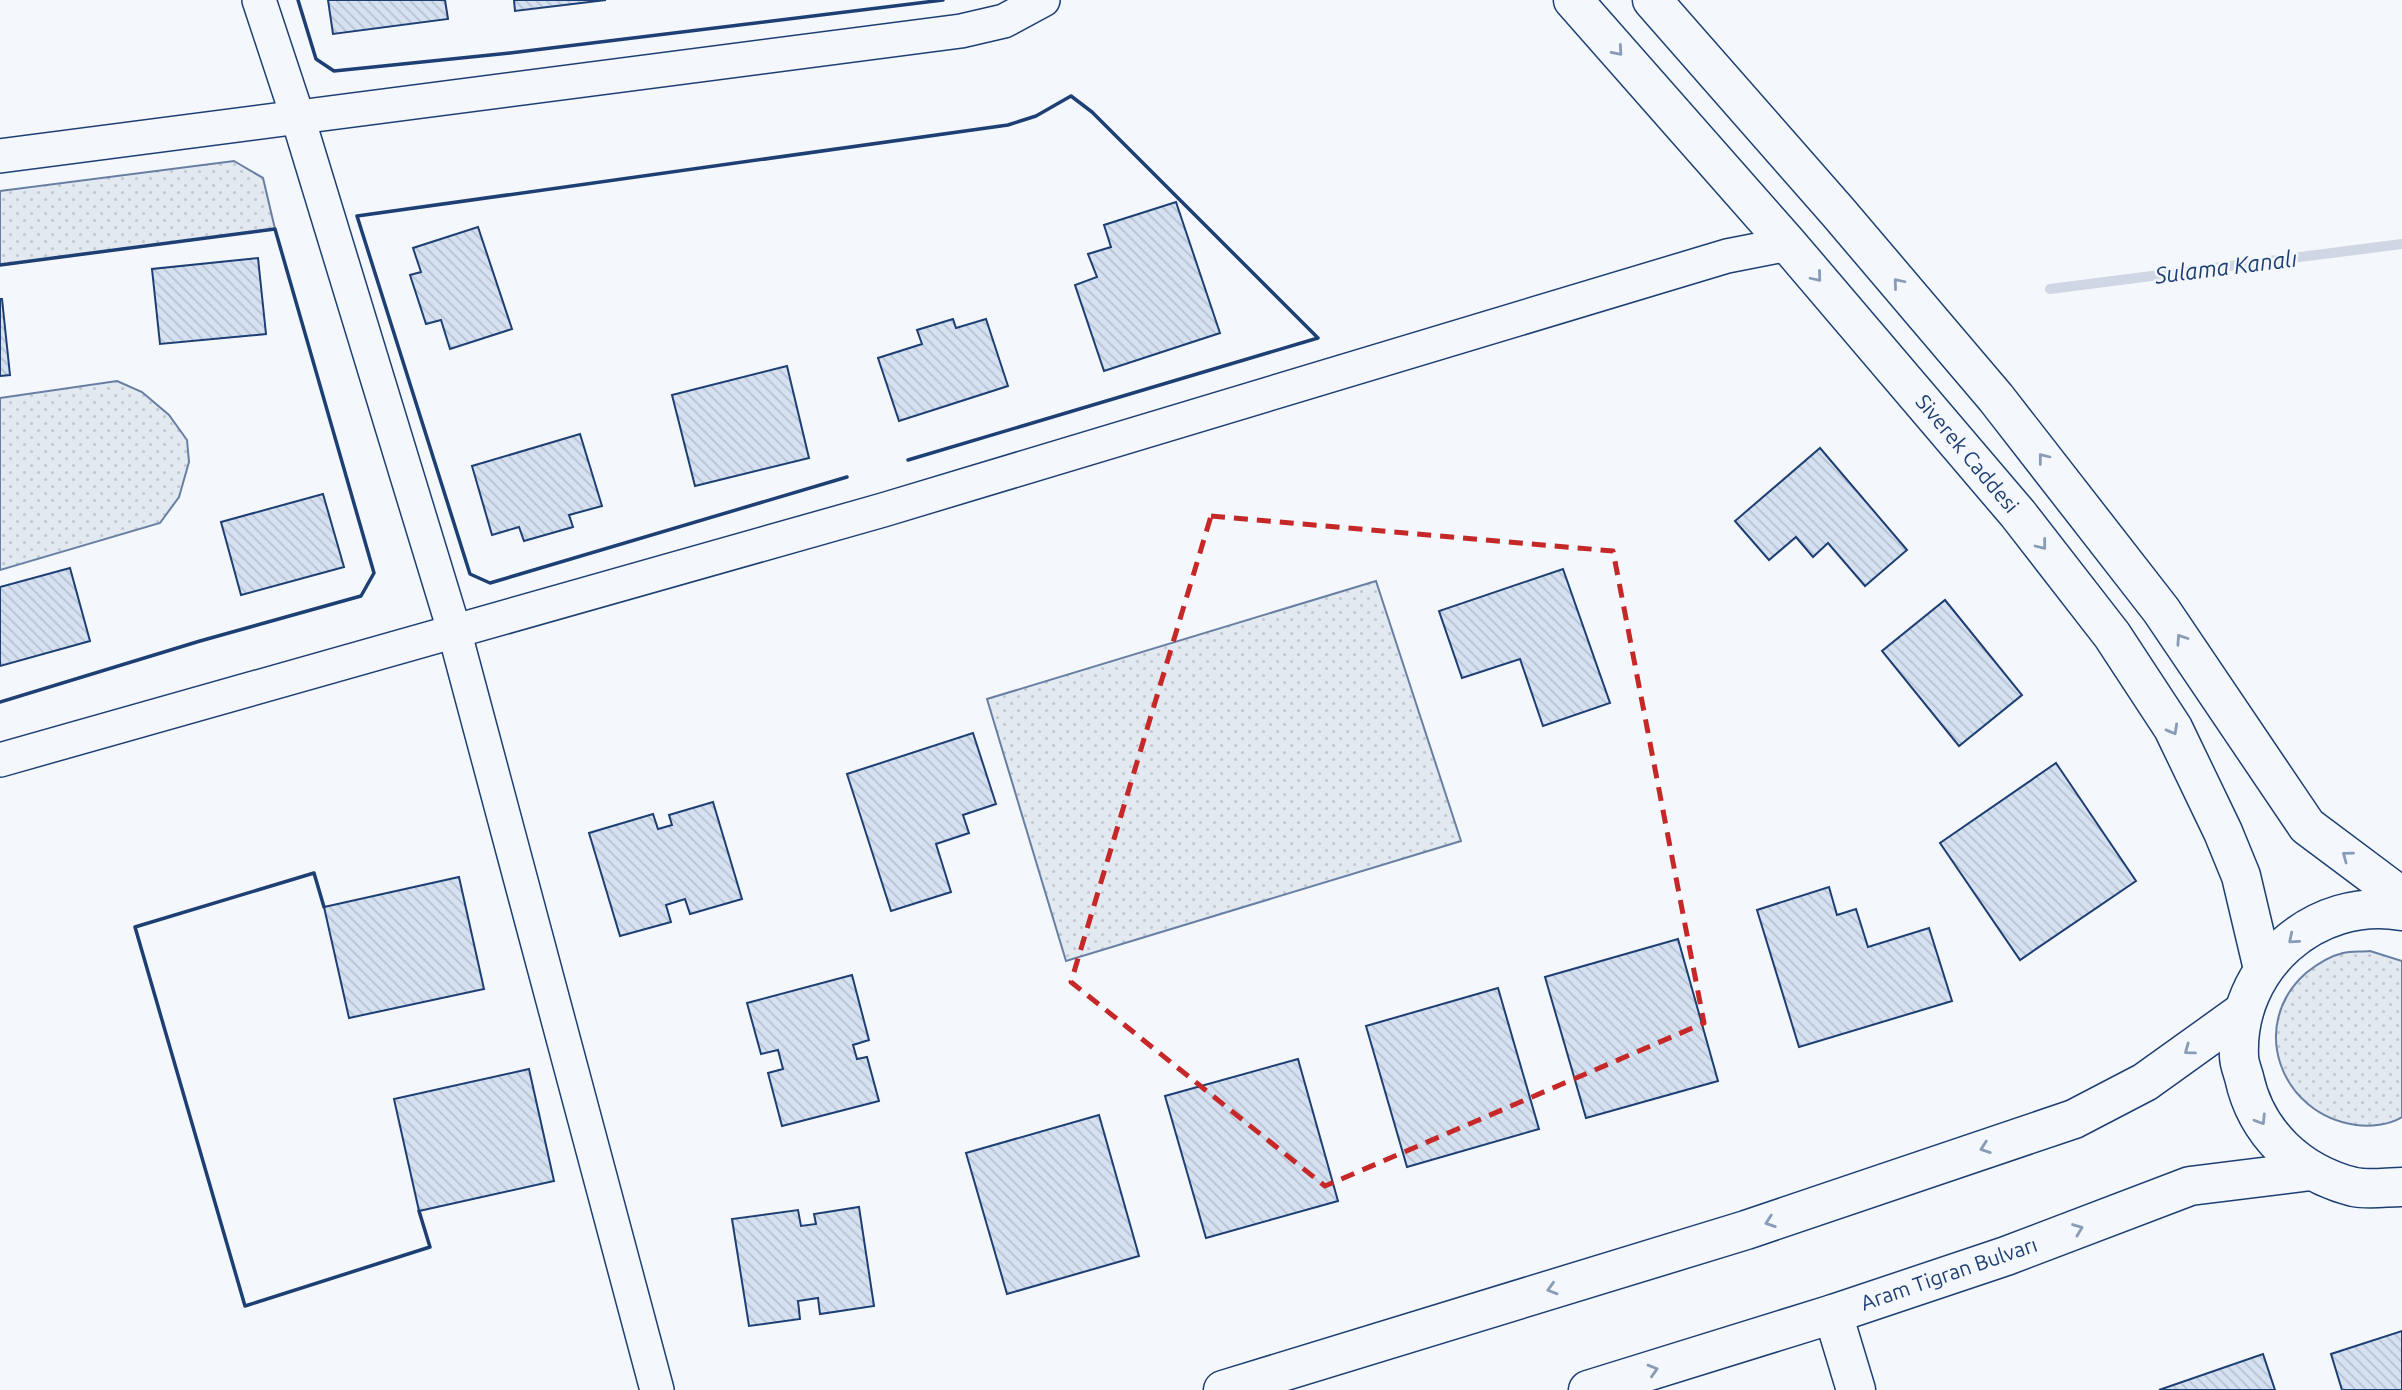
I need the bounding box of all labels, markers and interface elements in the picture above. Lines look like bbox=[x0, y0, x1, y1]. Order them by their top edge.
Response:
one-way arrow bbox=[1610, 43, 1622, 56]
water label: Sulama Kanalı bbox=[2153, 245, 2299, 288]
one-way arrow bbox=[1809, 269, 1821, 282]
one-way arrow bbox=[1894, 278, 1906, 291]
street label: Siverek Caddesi bbox=[1911, 389, 2024, 517]
one-way arrow bbox=[2038, 453, 2051, 465]
one-way arrow bbox=[2034, 537, 2046, 550]
one-way arrow bbox=[2176, 633, 2189, 646]
one-way arrow bbox=[2165, 723, 2179, 736]
one-way arrow bbox=[2343, 852, 2355, 865]
one-way arrow bbox=[2288, 931, 2301, 944]
one-way arrow bbox=[2184, 1042, 2197, 1054]
one-way arrow bbox=[2253, 1112, 2266, 1125]
one-way arrow bbox=[1979, 1140, 1991, 1154]
one-way arrow bbox=[1764, 1214, 1776, 1228]
one-way arrow bbox=[2072, 1223, 2084, 1237]
street label: Aram Tigran Bulvarı bbox=[1857, 1232, 2040, 1315]
one-way arrow bbox=[1547, 1281, 1559, 1295]
one-way arrow bbox=[1646, 1364, 1659, 1378]

